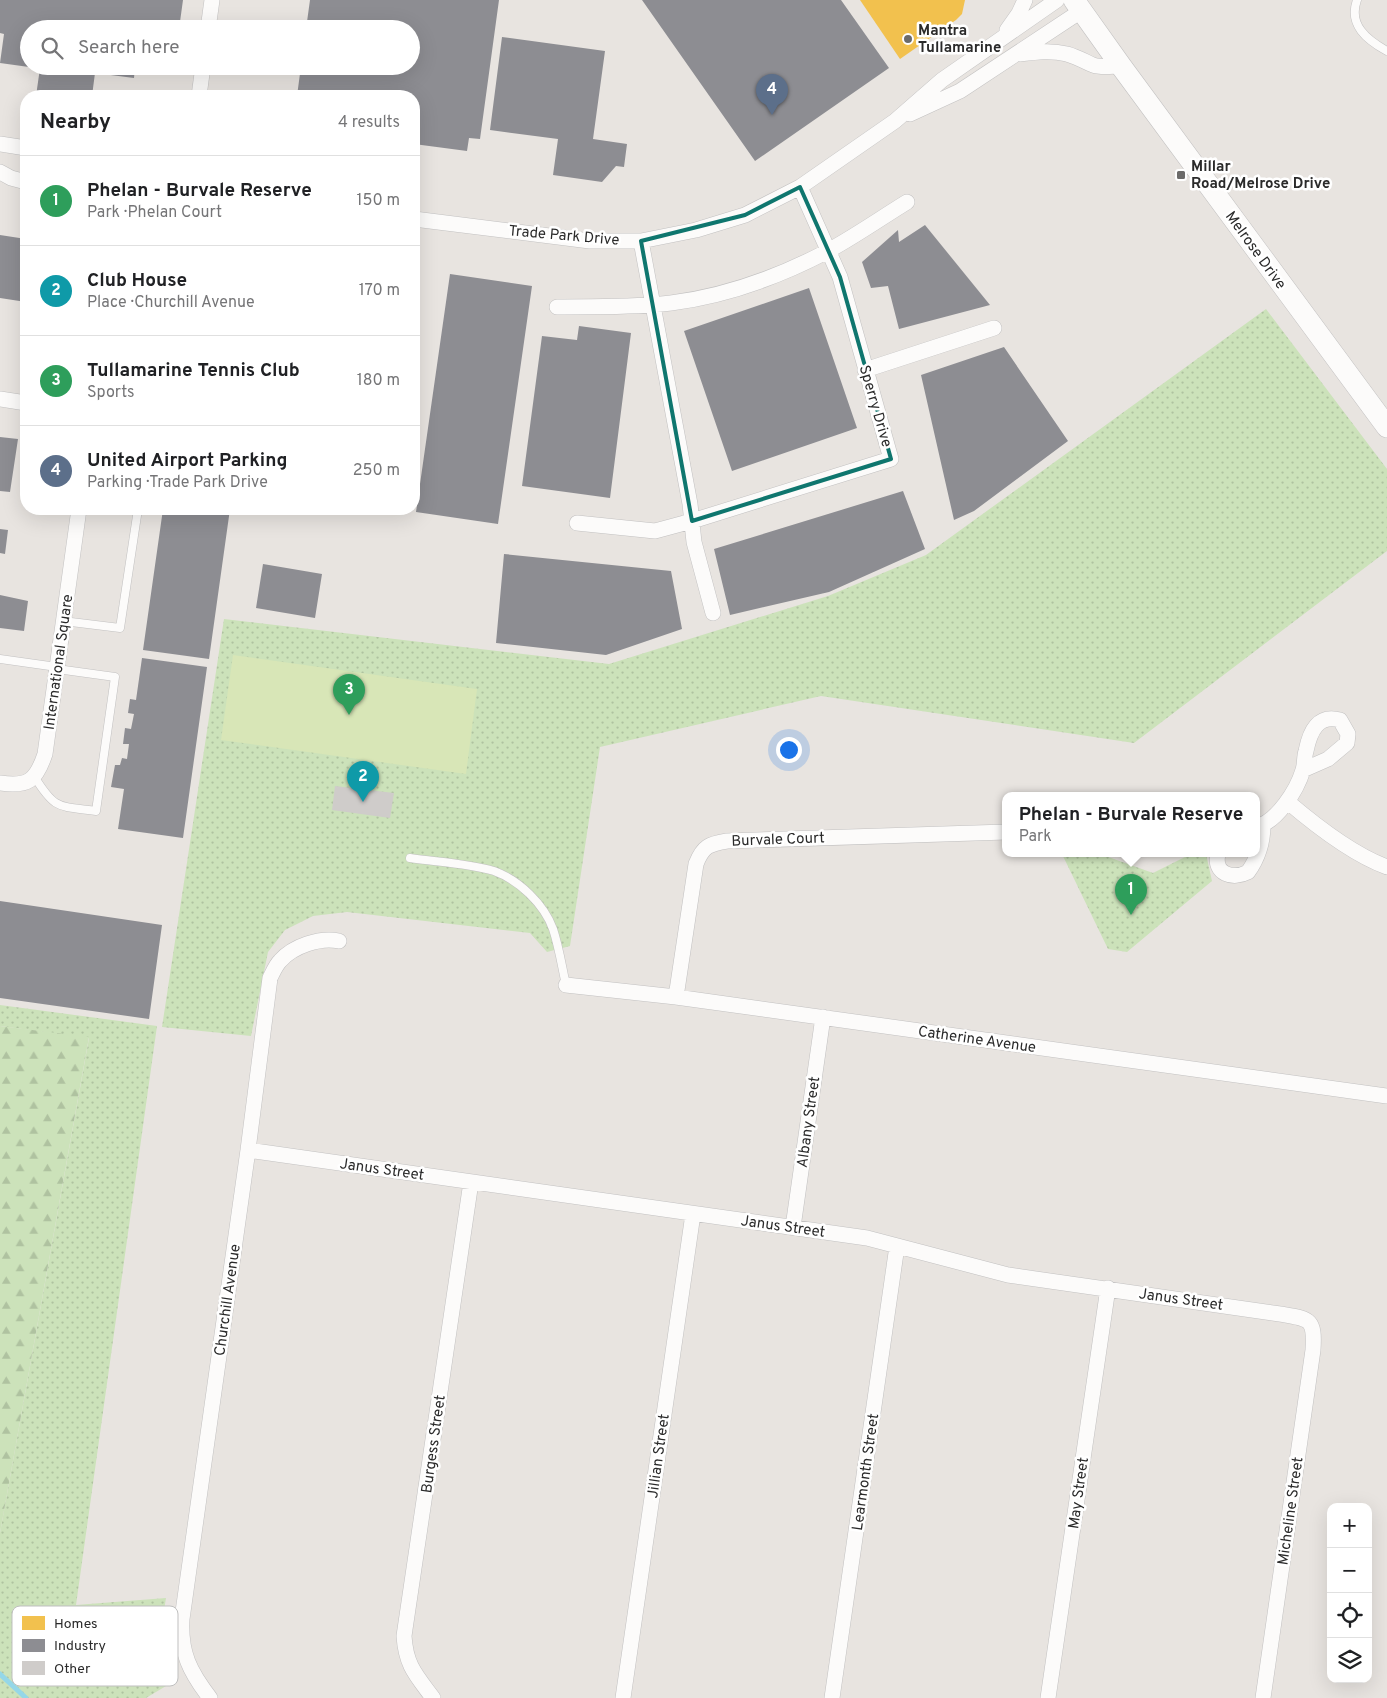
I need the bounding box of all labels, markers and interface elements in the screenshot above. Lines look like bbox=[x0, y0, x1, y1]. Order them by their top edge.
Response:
search box bbox=[20, 20, 420, 75]
place label: Mantra Tullamarine bbox=[918, 22, 1001, 58]
marker: Mantra Tullamarine bbox=[902, 33, 914, 45]
icon: search bbox=[38, 34, 66, 62]
text: Search here bbox=[78, 36, 180, 60]
pin: 4 bbox=[756, 74, 788, 115]
text: Nearby bbox=[40, 109, 111, 136]
text: 4 results bbox=[338, 113, 400, 133]
place label: Millar Road/Melrose Drive bbox=[1191, 158, 1330, 194]
marker: Millar Road/Melrose Drive bbox=[1175, 169, 1187, 181]
text: Phelan - Burvale Reserve bbox=[87, 179, 312, 203]
text: 1 bbox=[53, 191, 59, 211]
text: 150 m bbox=[357, 191, 400, 211]
text: Park · Phelan Court bbox=[87, 203, 222, 223]
street label: Melrose Drive bbox=[1220, 208, 1289, 294]
street label: Trade Park Drive bbox=[508, 222, 620, 251]
text: Club House bbox=[87, 269, 187, 293]
text: 2 bbox=[51, 281, 61, 301]
text: 170 m bbox=[359, 281, 400, 301]
text: Place · Churchill Avenue bbox=[87, 293, 255, 313]
text: Tullamarine Tennis Club bbox=[87, 359, 300, 383]
street label: Sperry Drive bbox=[854, 363, 895, 450]
text: 3 bbox=[51, 371, 61, 391]
text: 180 m bbox=[357, 371, 400, 391]
text: Sports bbox=[87, 383, 135, 403]
text: United Airport Parking bbox=[87, 449, 287, 473]
text: 4 bbox=[51, 461, 61, 481]
text: 250 m bbox=[353, 461, 400, 481]
text: Parking · Trade Park Drive bbox=[87, 473, 268, 493]
street label: International Square bbox=[41, 593, 78, 731]
pin: 3 bbox=[333, 674, 365, 715]
your location bbox=[776, 737, 802, 763]
pin: 2 bbox=[347, 761, 379, 802]
popup bbox=[1002, 792, 1260, 857]
text: Phelan - Burvale Reserve bbox=[1019, 803, 1243, 827]
text: Park bbox=[1019, 827, 1052, 847]
street label: Burvale Court bbox=[731, 829, 825, 852]
pin: 1 bbox=[1115, 874, 1147, 915]
street label: Catherine Avenue bbox=[917, 1023, 1037, 1058]
street label: Albany Street bbox=[794, 1075, 825, 1169]
street label: Janus Street bbox=[338, 1155, 425, 1186]
street label: Janus Street bbox=[739, 1212, 826, 1243]
street label: Churchill Avenue bbox=[211, 1243, 246, 1357]
street label: Janus Street bbox=[1137, 1285, 1224, 1316]
street label: Burgess Street bbox=[418, 1394, 451, 1495]
street label: Learmonth Street bbox=[849, 1412, 884, 1532]
street label: Jillian Street bbox=[644, 1413, 675, 1500]
street label: May Street bbox=[1065, 1456, 1094, 1530]
street label: Micheline Street bbox=[1274, 1456, 1309, 1567]
map controls bbox=[1327, 1503, 1372, 1683]
button: + bbox=[1327, 1503, 1372, 1548]
button: − bbox=[1327, 1548, 1372, 1593]
button: locate bbox=[1327, 1593, 1372, 1638]
legend bbox=[12, 1606, 178, 1686]
text: Homes bbox=[54, 1616, 98, 1633]
text: Industry bbox=[54, 1638, 106, 1655]
button: layers bbox=[1327, 1638, 1372, 1683]
text: Other bbox=[54, 1661, 91, 1678]

